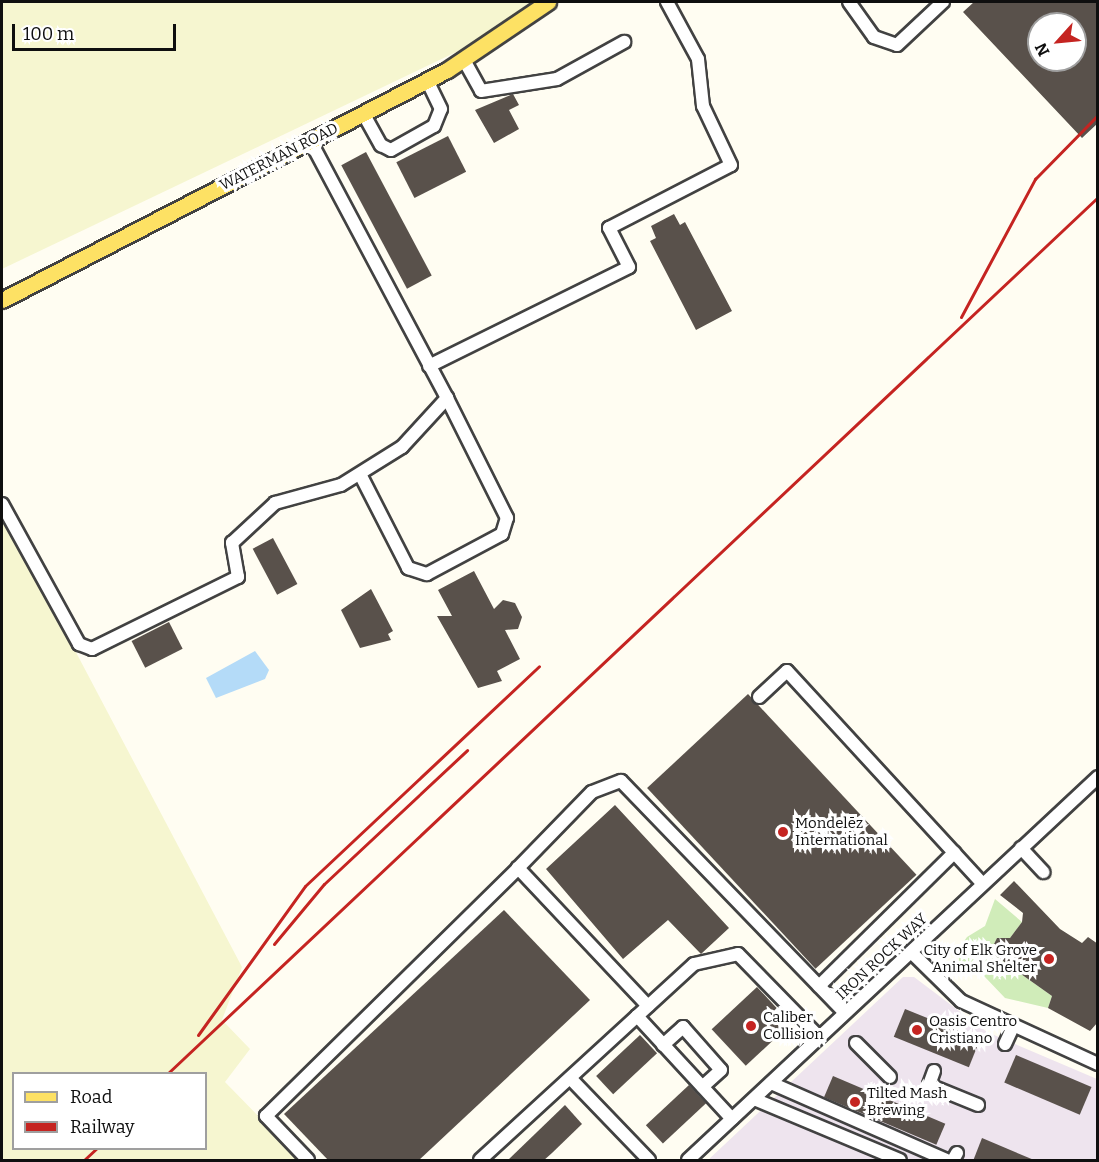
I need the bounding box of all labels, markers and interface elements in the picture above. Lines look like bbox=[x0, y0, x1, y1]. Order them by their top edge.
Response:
scale bar bbox=[15, 12, 178, 50]
north arrow bbox=[1027, 12, 1087, 72]
text: 100 m bbox=[23, 23, 74, 45]
text: N bbox=[1031, 40, 1054, 59]
street label: WATERMAN ROAD bbox=[217, 119, 341, 195]
place label: Mondelēz International bbox=[795, 814, 888, 849]
marker: Mondelēz International bbox=[776, 825, 790, 839]
street label: IRON ROCK WAY bbox=[833, 910, 931, 1004]
place label: City of Elk Grove Animal Shelter bbox=[924, 941, 1037, 976]
marker: City of Elk Grove Animal Shelter bbox=[1042, 952, 1056, 966]
place label: Caliber Collision bbox=[763, 1008, 824, 1043]
place label: Oasis Centro Cristiano bbox=[929, 1012, 1017, 1047]
marker: Caliber Collision bbox=[744, 1019, 758, 1033]
marker: Oasis Centro Cristiano bbox=[910, 1023, 924, 1037]
legend bbox=[12, 1072, 207, 1150]
place label: Tilted Mash Brewing bbox=[867, 1084, 947, 1119]
text: Road bbox=[70, 1086, 112, 1108]
marker: Tilted Mash Brewing bbox=[848, 1095, 862, 1109]
text: Railway bbox=[70, 1116, 134, 1138]

